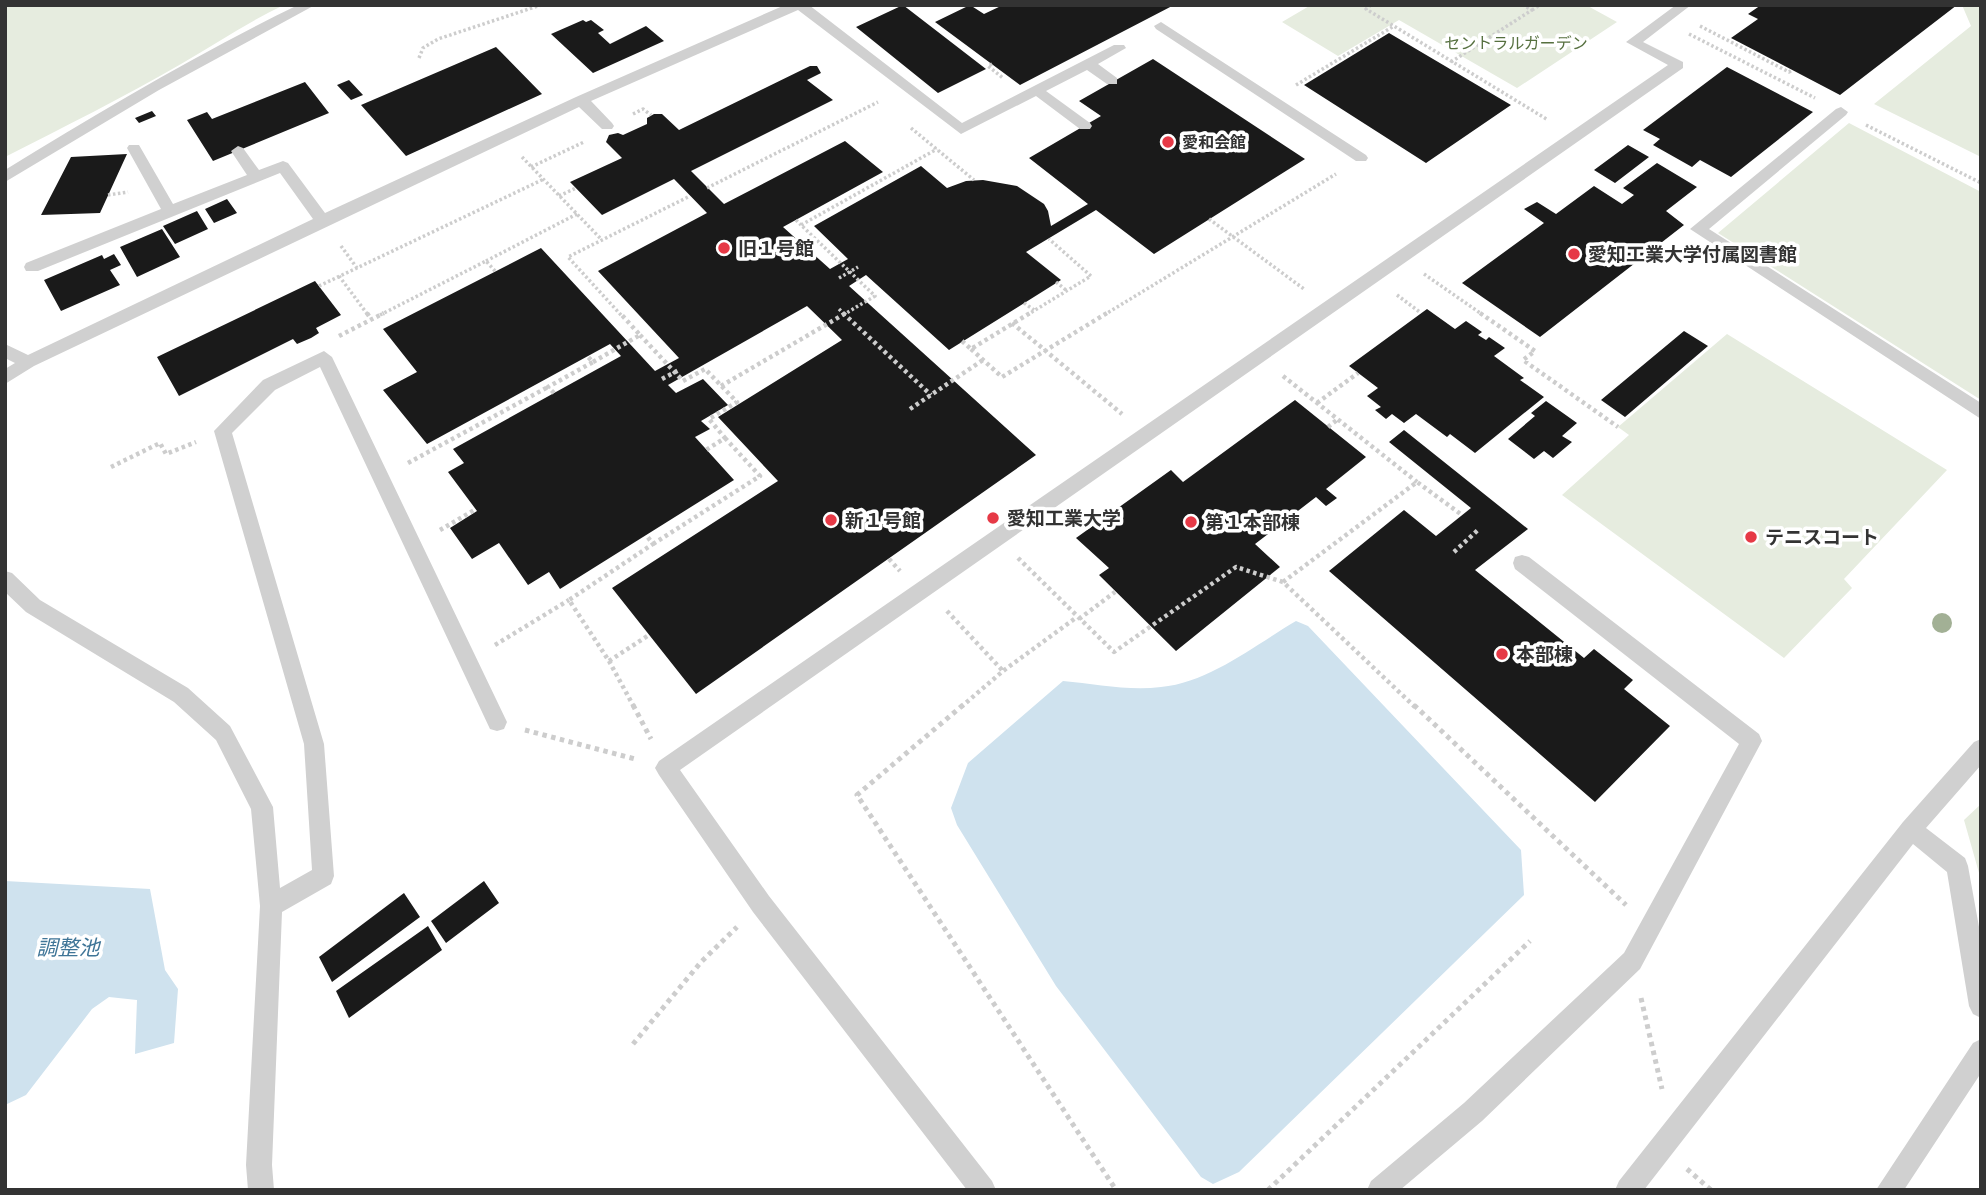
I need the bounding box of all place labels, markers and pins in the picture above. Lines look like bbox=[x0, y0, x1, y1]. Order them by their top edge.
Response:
place label: 愛和会館 bbox=[1182, 131, 1246, 153]
marker: 愛和会館 bbox=[1160, 134, 1176, 150]
place label: 旧１号館 bbox=[738, 235, 814, 261]
marker: 旧１号館 bbox=[716, 240, 732, 256]
place label: 愛知工業大学付属図書館 bbox=[1588, 241, 1797, 267]
marker: 愛知工業大学付属図書館 bbox=[1566, 246, 1582, 262]
place label: 愛知工業大学 bbox=[1007, 505, 1121, 531]
place label: 新１号館 bbox=[845, 507, 921, 533]
place label: 第１本部棟 bbox=[1205, 509, 1300, 535]
marker: 愛知工業大学 bbox=[985, 510, 1001, 526]
marker: 新１号館 bbox=[823, 512, 839, 528]
marker: 第１本部棟 bbox=[1183, 514, 1199, 530]
place label: テニスコート bbox=[1765, 524, 1879, 550]
marker: テニスコート bbox=[1743, 529, 1759, 545]
place label: 本部棟 bbox=[1516, 641, 1573, 667]
marker: 本部棟 bbox=[1494, 646, 1510, 662]

